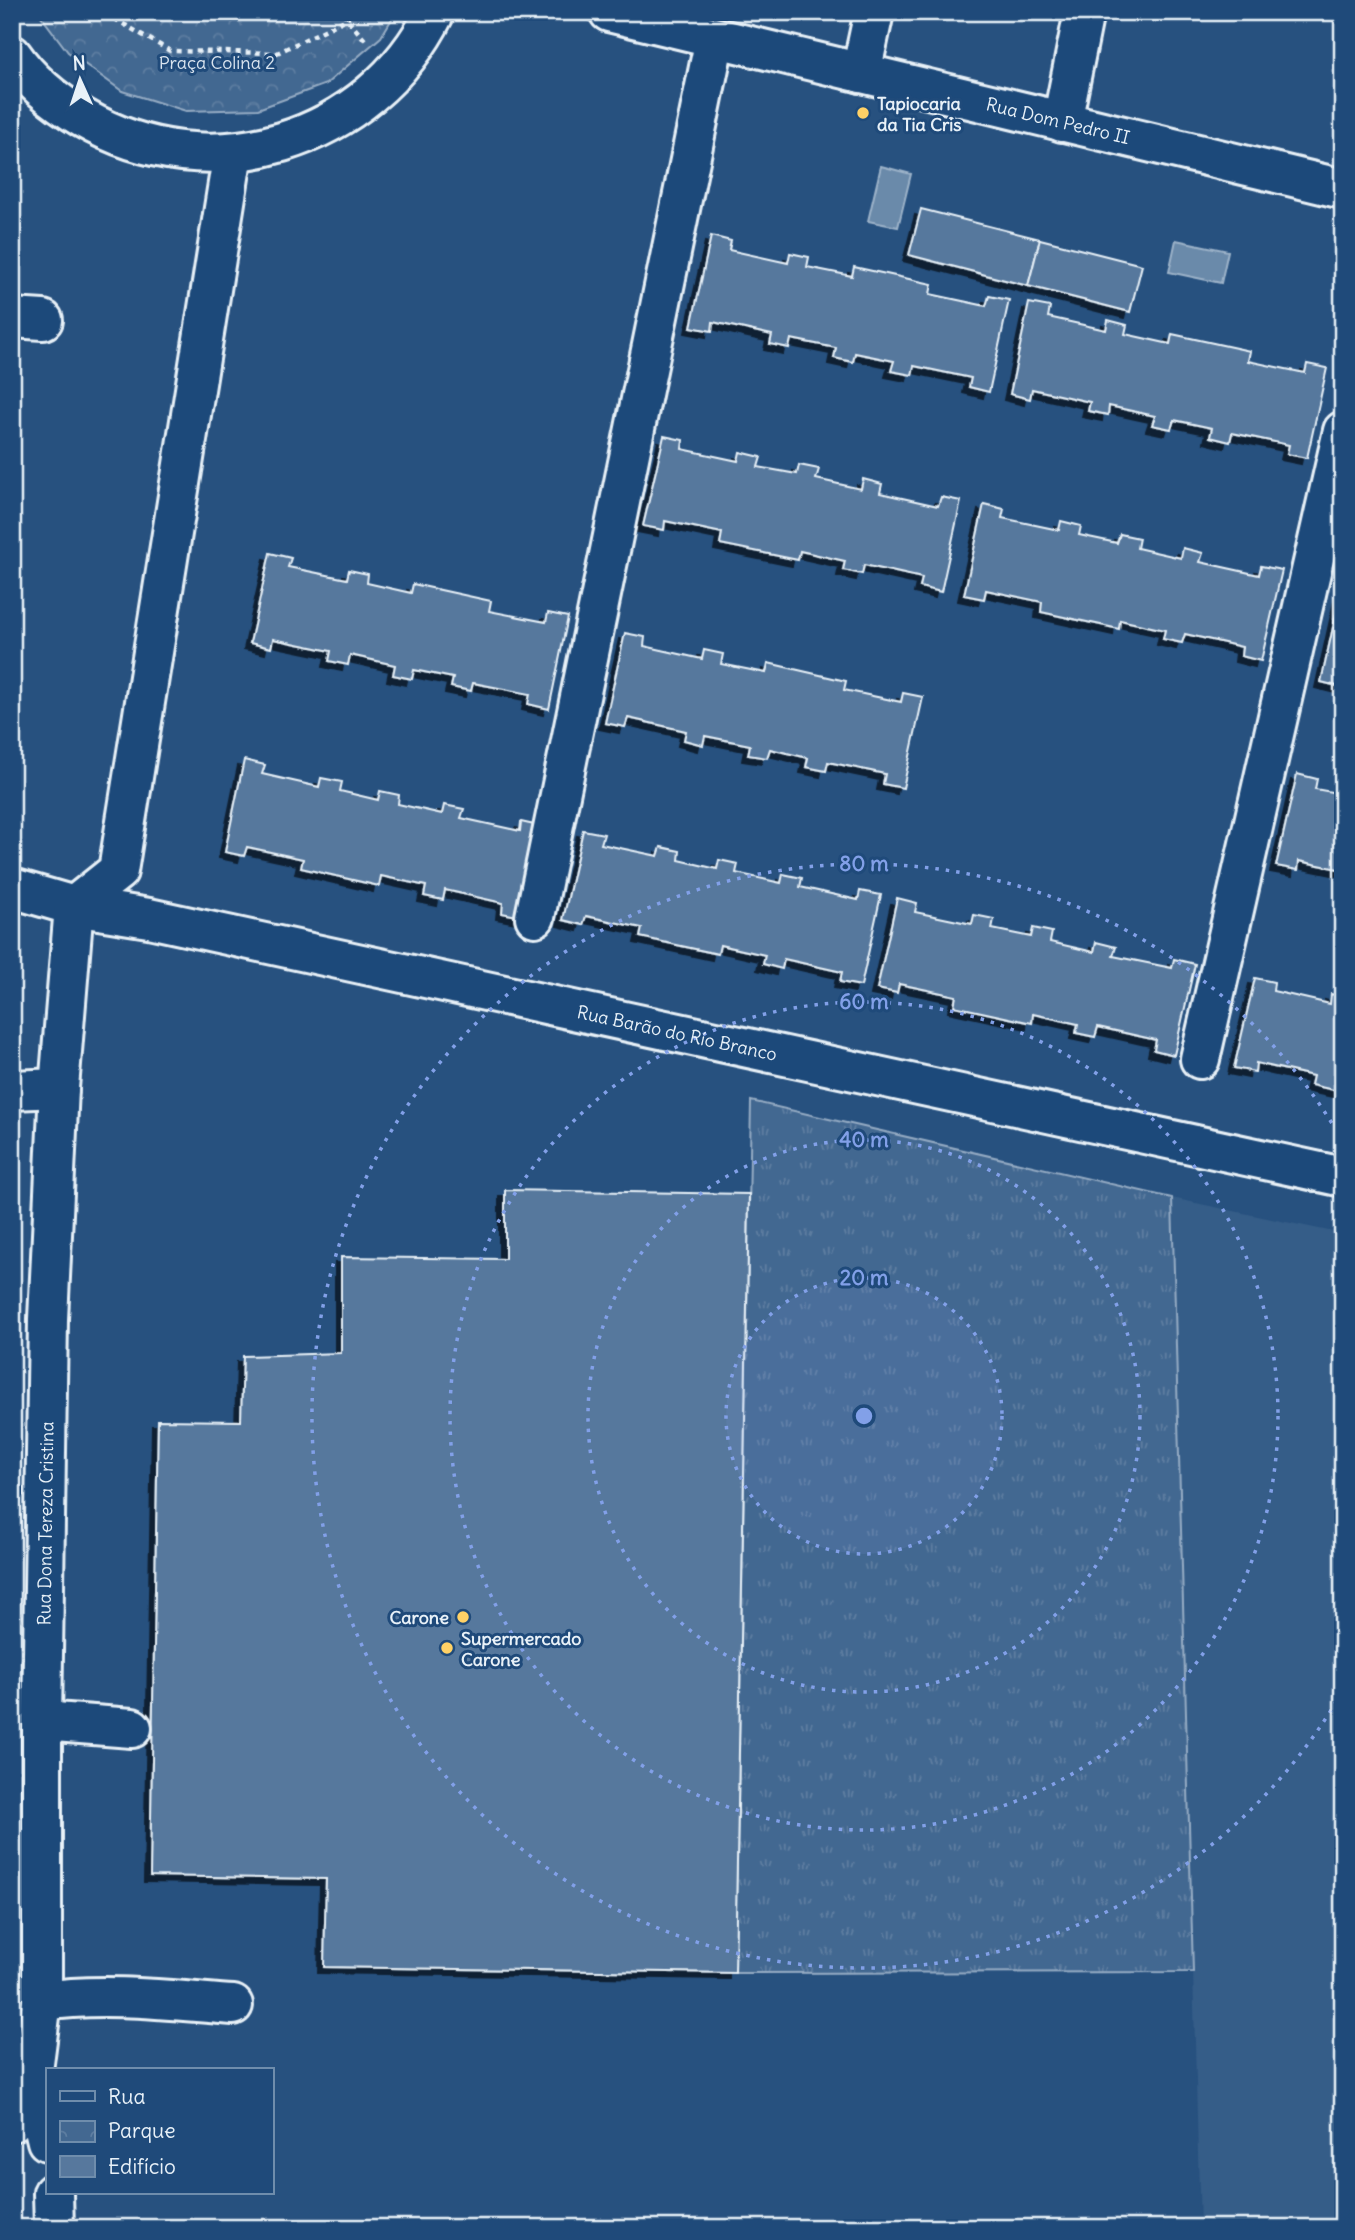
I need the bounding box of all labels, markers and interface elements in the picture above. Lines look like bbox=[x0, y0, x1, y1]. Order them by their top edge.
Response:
north arrow bbox=[46, 46, 116, 116]
text: N bbox=[72, 51, 86, 75]
park label: Praça Colina 2 bbox=[159, 51, 275, 74]
place label: Tapiocaria da Tia Cris bbox=[877, 92, 961, 136]
street label: Rua Dom Pedro II bbox=[984, 92, 1132, 149]
marker: Tapiocaria da Tia Cris bbox=[855, 105, 871, 121]
text: 80 m bbox=[839, 850, 889, 877]
text: 60 m bbox=[839, 988, 889, 1015]
street label: Rua Barão do Río Branco bbox=[575, 1000, 779, 1065]
text: 40 m bbox=[839, 1126, 889, 1153]
text: 20 m bbox=[840, 1264, 889, 1291]
centre of rings bbox=[852, 1404, 876, 1428]
street label: Rua Dona Tereza Cristina bbox=[32, 1421, 58, 1626]
place label: Carone bbox=[390, 1606, 449, 1629]
marker: Carone bbox=[455, 1609, 471, 1625]
place label: Supermercado Carone bbox=[461, 1627, 581, 1671]
marker: Supermercado Carone bbox=[439, 1640, 455, 1656]
legend bbox=[46, 2068, 273, 2194]
text: Rua bbox=[108, 2083, 145, 2110]
text: Parque bbox=[108, 2117, 176, 2144]
text: Edifício bbox=[108, 2153, 176, 2180]

